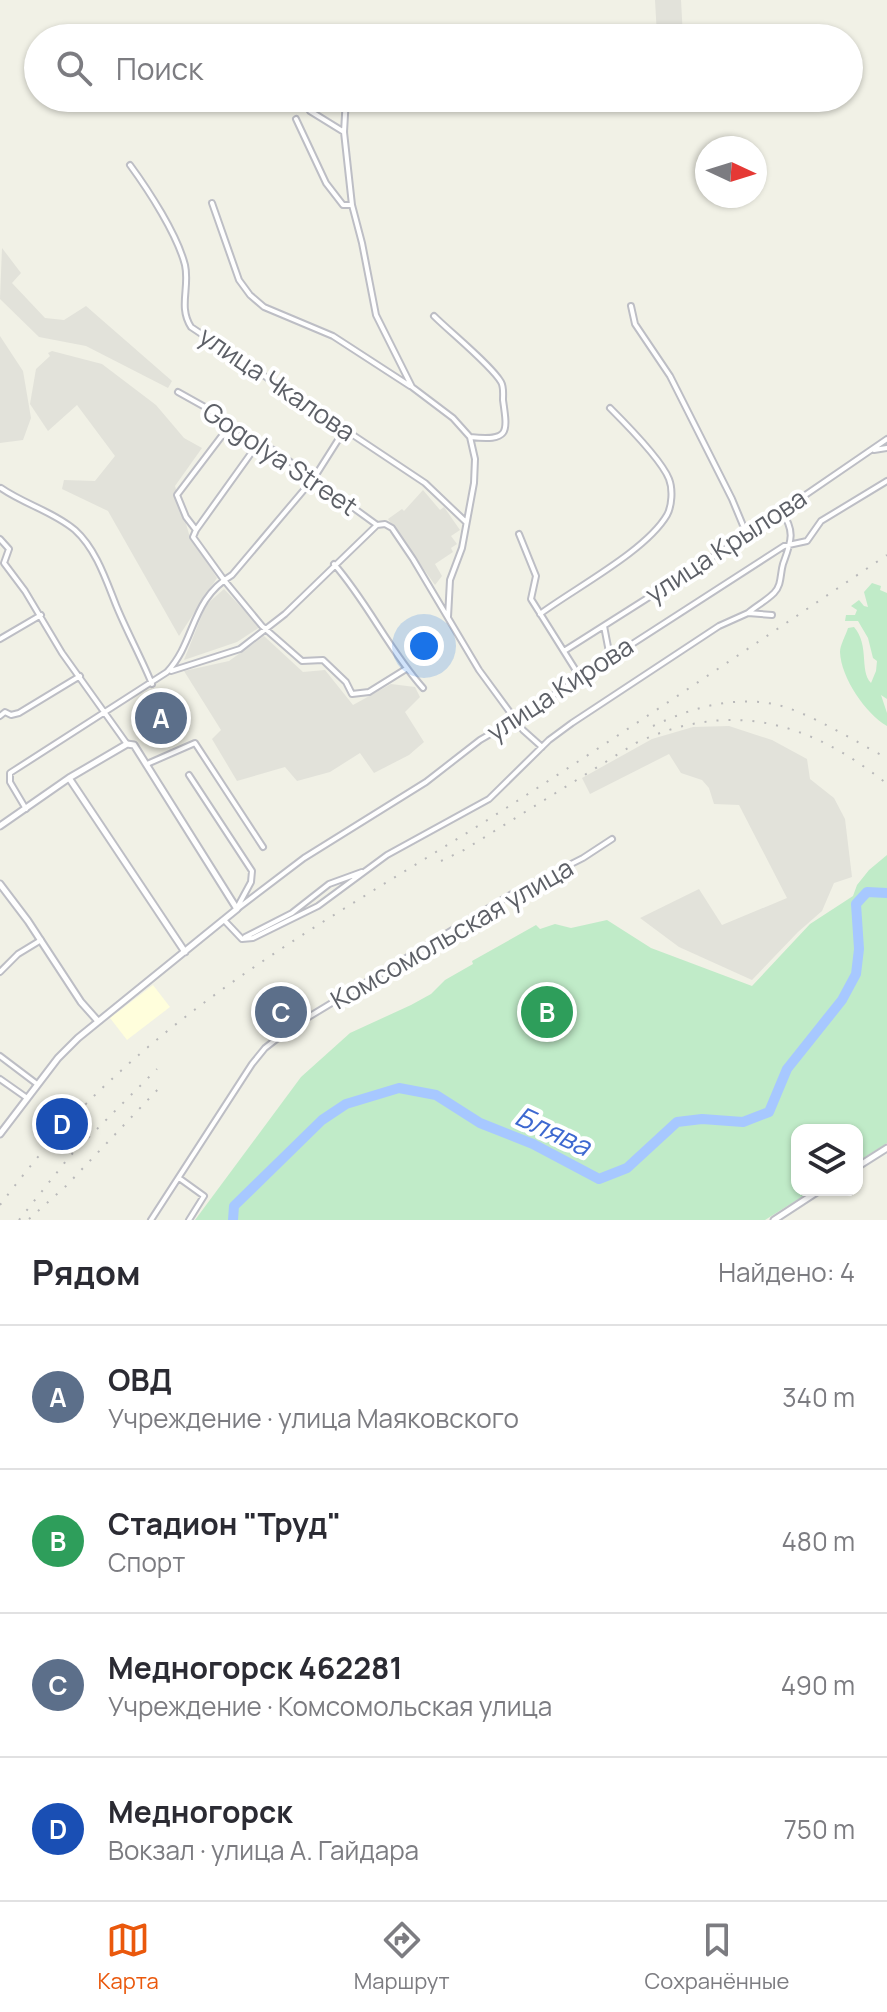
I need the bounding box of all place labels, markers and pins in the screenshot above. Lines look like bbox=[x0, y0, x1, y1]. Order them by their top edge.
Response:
pin: A bbox=[135, 688, 187, 748]
pin: C bbox=[255, 982, 307, 1042]
pin: B bbox=[521, 982, 573, 1042]
pin: D bbox=[36, 1094, 88, 1154]

